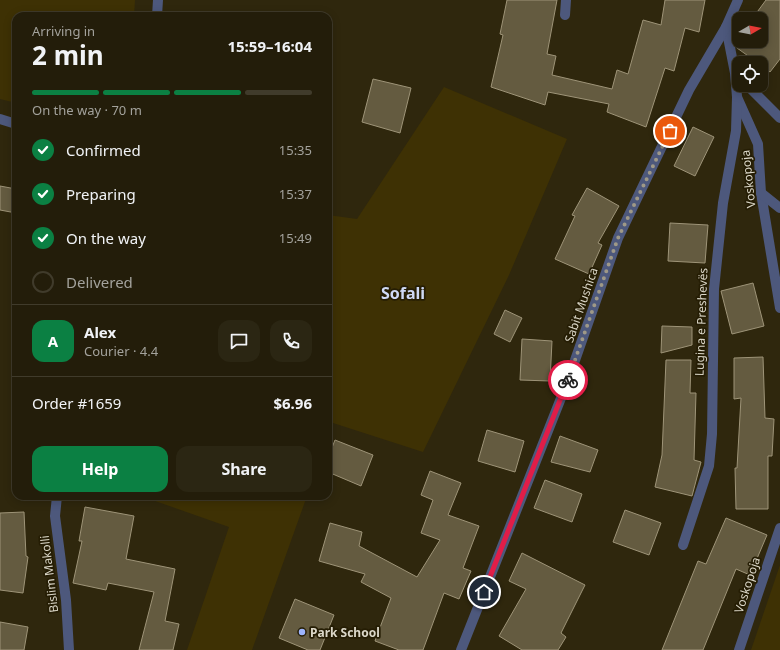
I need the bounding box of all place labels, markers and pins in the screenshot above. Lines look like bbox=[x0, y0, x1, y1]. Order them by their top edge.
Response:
pin bbox=[653, 114, 687, 148]
pin bbox=[467, 575, 501, 609]
place label: Park School bbox=[310, 624, 380, 641]
marker: Park School bbox=[297, 627, 307, 637]

